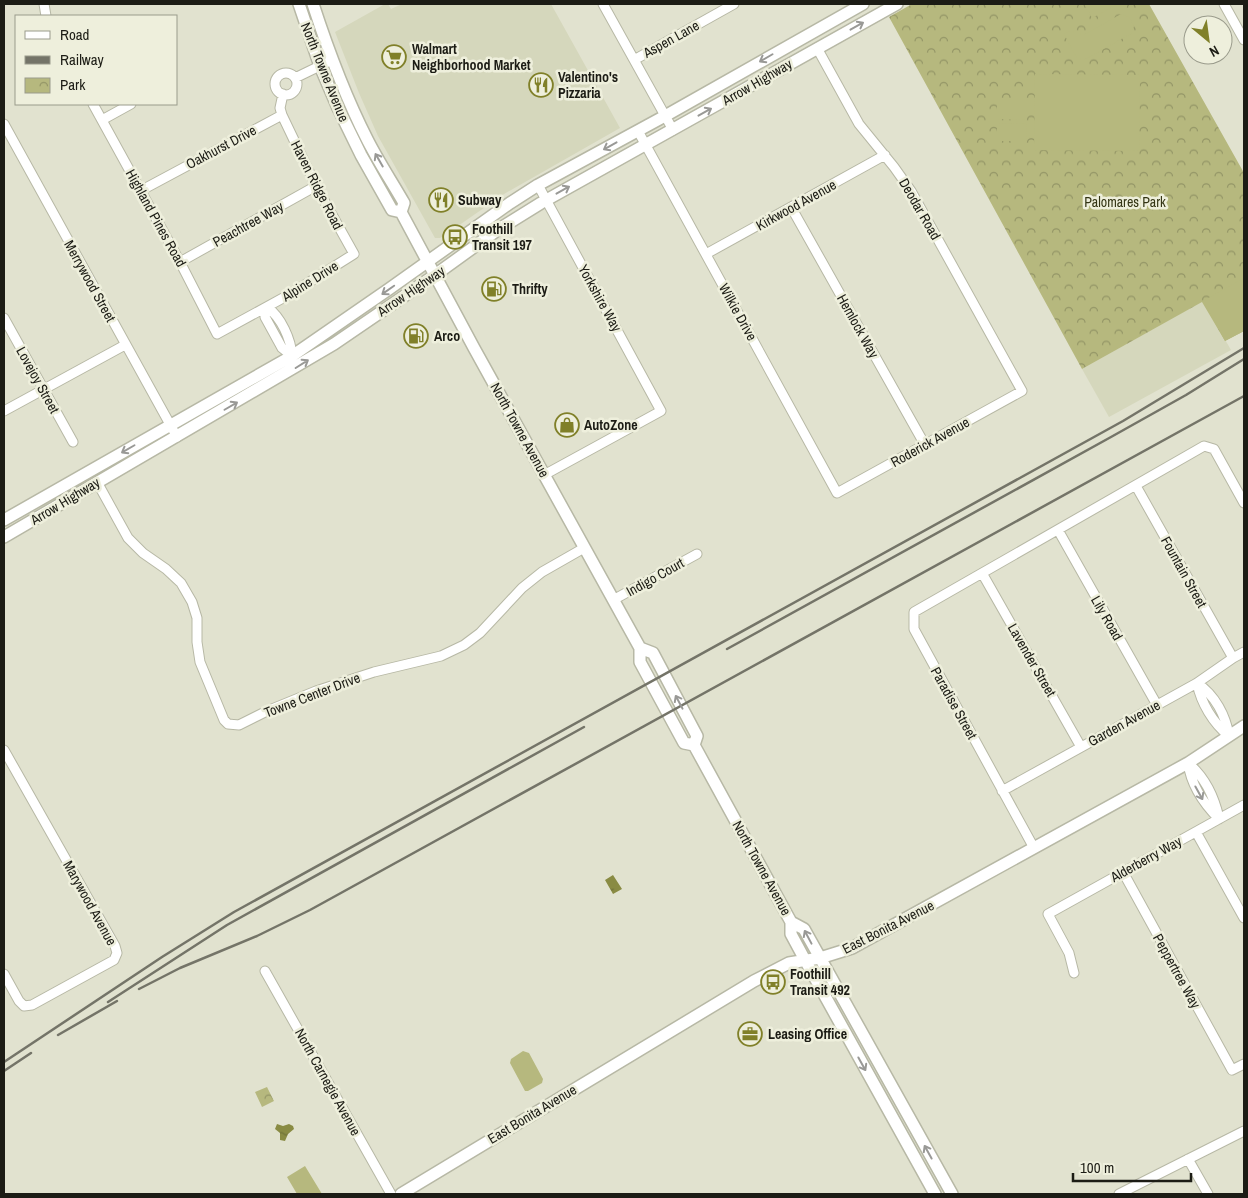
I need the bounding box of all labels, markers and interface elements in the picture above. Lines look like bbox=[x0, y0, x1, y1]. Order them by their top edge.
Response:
legend bbox=[15, 15, 178, 105]
north arrow bbox=[1183, 15, 1233, 65]
street label: Aspen Lane bbox=[639, 16, 702, 62]
street label: North Towne Avenue bbox=[297, 20, 353, 124]
one-way arrow bbox=[849, 21, 864, 30]
text: Road bbox=[60, 24, 89, 45]
place label: Walmart Neighborhood Market bbox=[412, 40, 531, 74]
text: N bbox=[1206, 41, 1222, 61]
supermarket icon: Walmart Neighborhood Market bbox=[381, 44, 407, 70]
text: Railway bbox=[60, 49, 105, 70]
one-way arrow bbox=[759, 53, 774, 63]
street label: Arrow Highway bbox=[718, 55, 795, 110]
place label: Valentino's Pizzaria bbox=[558, 68, 618, 102]
restaurant icon: Valentino's Pizzaria bbox=[528, 72, 554, 98]
text: Park bbox=[60, 74, 86, 95]
one-way arrow bbox=[697, 106, 712, 116]
street label: Oakhurst Drive bbox=[183, 121, 259, 173]
street label: Haven Ridge Road bbox=[287, 137, 347, 233]
one-way arrow bbox=[603, 142, 617, 152]
one-way arrow bbox=[374, 154, 384, 168]
street label: Highland Pines Road bbox=[122, 166, 190, 270]
street label: Deodar Road bbox=[895, 175, 945, 243]
street label: Kirkwood Avenue bbox=[753, 176, 839, 234]
one-way arrow bbox=[555, 185, 570, 195]
restaurant icon: Subway bbox=[428, 187, 454, 213]
place label: Subway bbox=[458, 191, 502, 209]
park label: Palomares Park bbox=[1084, 193, 1166, 211]
street label: Peachtree Way bbox=[209, 197, 287, 251]
place label: Foothill Transit 197 bbox=[472, 220, 533, 254]
bus stop icon: Foothill Transit 197 bbox=[442, 224, 468, 250]
street label: Merrywood Street bbox=[60, 237, 120, 325]
street label: Alpine Drive bbox=[278, 257, 342, 306]
street label: Yorkshire Way bbox=[574, 261, 626, 335]
street label: Arrow Highway bbox=[373, 262, 449, 321]
fuel station icon: Thrifty bbox=[481, 276, 507, 302]
place label: Thrifty bbox=[512, 280, 548, 298]
street label: Wilkie Drive bbox=[715, 280, 761, 344]
one-way arrow bbox=[381, 285, 395, 295]
street label: Hemlock Way bbox=[833, 291, 883, 361]
fuel station icon: Arco bbox=[403, 323, 429, 349]
place label: Arco bbox=[434, 327, 460, 345]
street label: Lovejoy Street bbox=[12, 344, 64, 416]
one-way arrow bbox=[295, 358, 309, 369]
street label: North Towne Avenue bbox=[487, 379, 553, 481]
one-way arrow bbox=[223, 400, 237, 410]
shop icon: AutoZone bbox=[554, 412, 580, 438]
street label: Roderick Avenue bbox=[887, 413, 973, 471]
place label: AutoZone bbox=[584, 416, 638, 434]
one-way arrow bbox=[121, 444, 135, 454]
street label: Arrow Highway bbox=[26, 473, 103, 529]
street label: Fountain Street bbox=[1157, 533, 1211, 611]
street label: Indigo Court bbox=[623, 554, 687, 600]
street label: Lily Road bbox=[1087, 592, 1127, 644]
street label: Lavender Street bbox=[1004, 620, 1060, 700]
street label: Paradise Street bbox=[927, 664, 981, 742]
street label: Towne Center Drive bbox=[261, 668, 363, 722]
one-way arrow bbox=[674, 694, 684, 709]
street label: Garden Avenue bbox=[1085, 696, 1163, 750]
one-way arrow bbox=[1194, 786, 1204, 801]
street label: North Towne Avenue bbox=[729, 817, 795, 919]
street label: Alderberry Way bbox=[1106, 832, 1185, 886]
street label: Marywood Avenue bbox=[59, 857, 121, 949]
street label: East Bonita Avenue bbox=[839, 896, 937, 958]
one-way arrow bbox=[803, 930, 813, 944]
street label: Peppertree Way bbox=[1149, 931, 1205, 1012]
place label: Foothill Transit 492 bbox=[790, 965, 850, 999]
bus stop icon: Foothill Transit 492 bbox=[760, 969, 786, 995]
office icon: Leasing Office bbox=[737, 1021, 763, 1047]
street label: North Carnegie Avenue bbox=[291, 1025, 365, 1139]
place label: Leasing Office bbox=[768, 1025, 847, 1043]
one-way arrow bbox=[858, 1056, 868, 1070]
street label: East Bonita Avenue bbox=[484, 1080, 580, 1148]
one-way arrow bbox=[923, 1144, 933, 1159]
scale bar bbox=[1073, 1150, 1190, 1182]
text: 100 m bbox=[1080, 1157, 1114, 1178]

